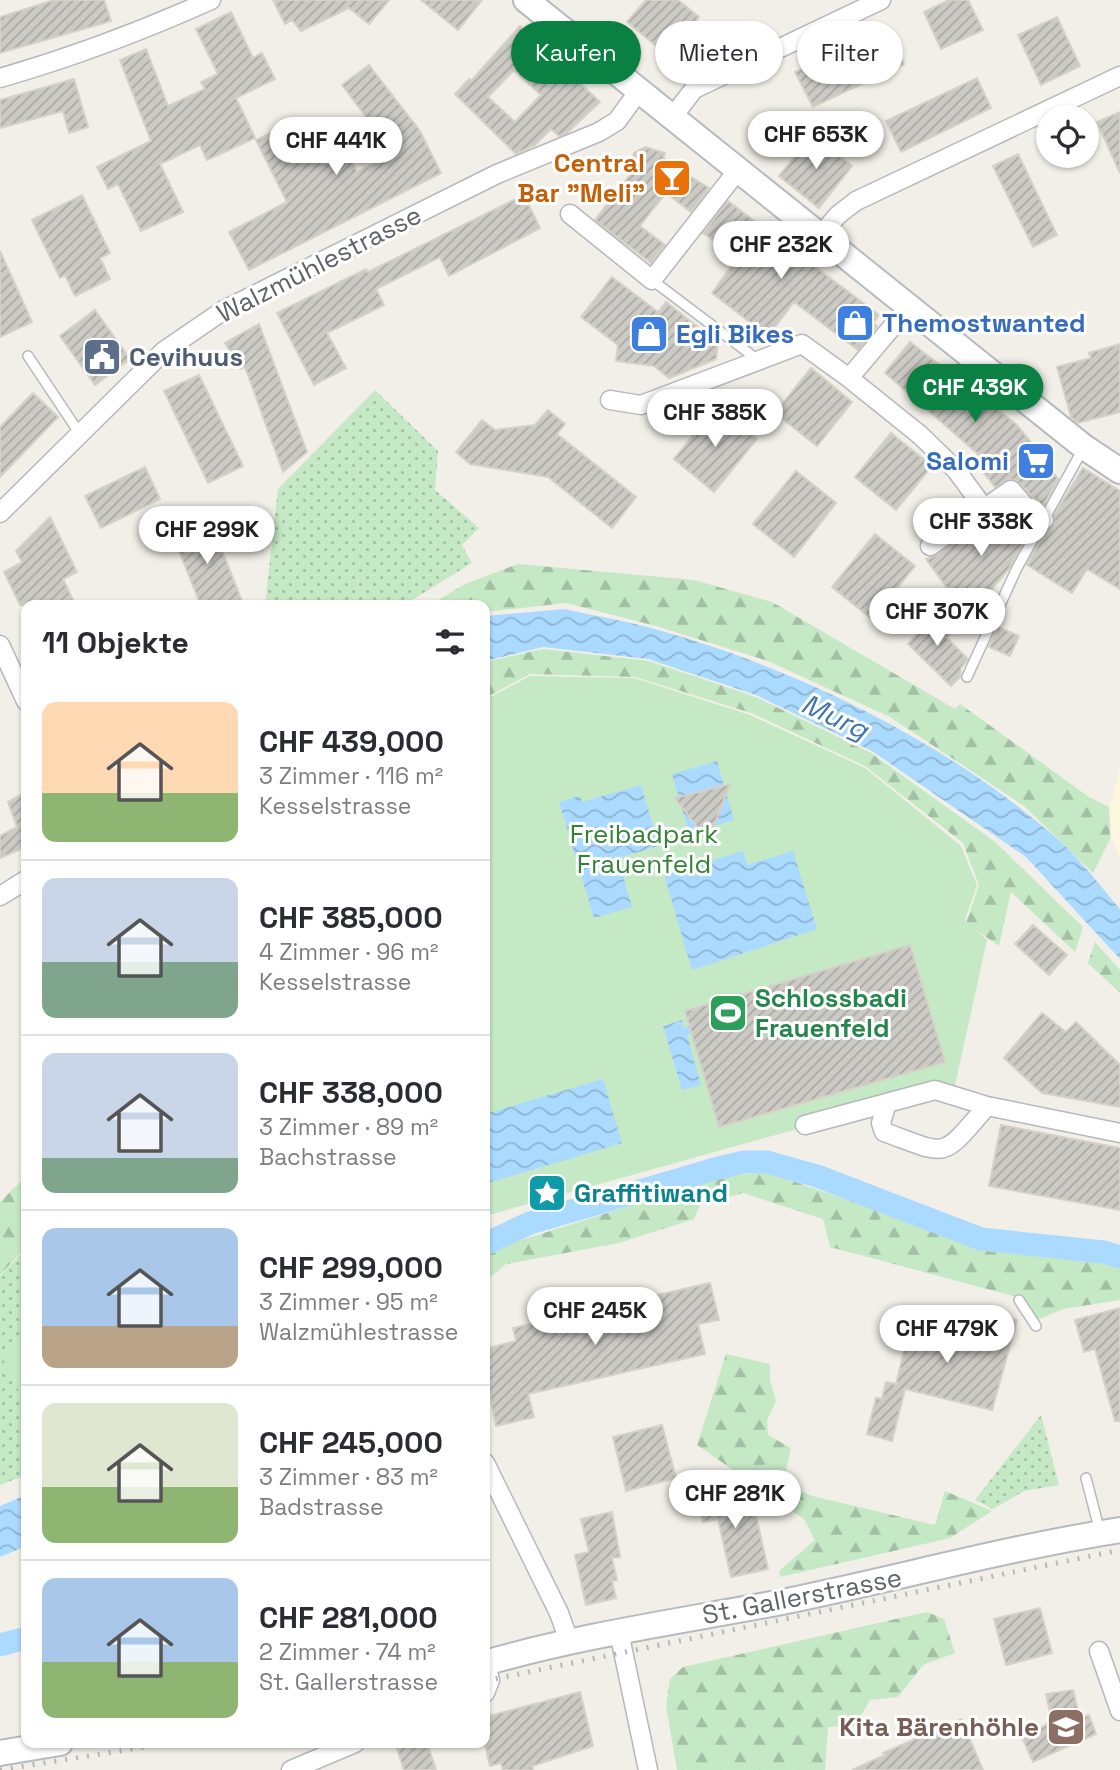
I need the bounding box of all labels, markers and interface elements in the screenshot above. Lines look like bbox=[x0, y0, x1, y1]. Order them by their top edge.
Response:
chip: Kaufen bbox=[511, 21, 641, 84]
chip: Mieten bbox=[655, 21, 783, 84]
chip: Filter bbox=[797, 21, 903, 84]
map controls bbox=[1036, 105, 1099, 168]
button: locate bbox=[1036, 105, 1099, 168]
pin: CHF 653K bbox=[744, 111, 888, 171]
pin: CHF 441K bbox=[264, 118, 408, 177]
text: CHF 653K bbox=[764, 119, 868, 149]
text: CHF 441K bbox=[285, 125, 387, 155]
place label: Central Bar "Meli" bbox=[517, 146, 645, 210]
bar icon: Central Bar "Meli" bbox=[651, 157, 693, 199]
street label: Walzmühlestrasse bbox=[211, 198, 427, 330]
pin: CHF 232K bbox=[709, 222, 853, 281]
text: CHF 232K bbox=[729, 229, 833, 259]
shop icon: Themostwanted bbox=[834, 302, 876, 344]
place label: Themostwanted bbox=[882, 306, 1086, 340]
shop icon: Egli Bikes bbox=[628, 313, 670, 355]
place label: Egli Bikes bbox=[676, 317, 794, 351]
public building icon: Cevihuus bbox=[81, 336, 123, 378]
place label: Cevihuus bbox=[129, 340, 243, 374]
pin: CHF 439K bbox=[903, 364, 1047, 424]
text: CHF 439K bbox=[922, 372, 1028, 402]
pin: CHF 385K bbox=[643, 390, 787, 449]
text: CHF 385K bbox=[663, 397, 767, 427]
supermarket icon: Salomi bbox=[1015, 440, 1057, 482]
place label: Salomi bbox=[926, 444, 1009, 478]
pin: CHF 338K bbox=[909, 498, 1053, 558]
pin: CHF 299K bbox=[135, 506, 279, 566]
text: CHF 338K bbox=[929, 506, 1033, 536]
text: CHF 299K bbox=[155, 514, 259, 544]
pin: CHF 307K bbox=[865, 588, 1009, 648]
text: CHF 307K bbox=[885, 596, 989, 626]
text: 11 Objekte bbox=[42, 623, 189, 662]
icon: filters bbox=[431, 623, 469, 661]
water label: Murg bbox=[796, 685, 876, 748]
text: CHF 439,000 bbox=[259, 722, 444, 761]
icon: home bbox=[98, 730, 182, 814]
text: 3 Zimmer · 116 m² bbox=[259, 761, 443, 791]
text: Kesselstrasse bbox=[259, 791, 411, 821]
park label: Freibadpark Frauenfeld bbox=[570, 817, 718, 881]
text: CHF 385,000 bbox=[259, 898, 443, 937]
icon: home bbox=[98, 906, 182, 990]
text: 4 Zimmer · 96 m² bbox=[259, 937, 438, 967]
text: Kesselstrasse bbox=[259, 967, 411, 997]
place label: Schlossbadi Frauenfeld bbox=[755, 981, 907, 1045]
sports icon: Schlossbadi Frauenfeld bbox=[707, 992, 749, 1034]
text: CHF 338,000 bbox=[259, 1073, 443, 1112]
icon: home bbox=[98, 1081, 182, 1165]
text: 3 Zimmer · 89 m² bbox=[259, 1112, 438, 1142]
text: Bachstrasse bbox=[259, 1142, 397, 1172]
place icon: Graffitiwand bbox=[526, 1172, 568, 1214]
place label: Graffitiwand bbox=[574, 1176, 728, 1210]
text: CHF 299,000 bbox=[259, 1248, 443, 1287]
icon: home bbox=[98, 1256, 182, 1340]
text: 3 Zimmer · 95 m² bbox=[259, 1287, 438, 1317]
pin: CHF 245K bbox=[523, 1288, 667, 1347]
text: CHF 245K bbox=[543, 1295, 647, 1325]
pin: CHF 479K bbox=[875, 1306, 1019, 1365]
text: CHF 479K bbox=[895, 1313, 999, 1343]
text: Walzmühlestrasse bbox=[259, 1317, 458, 1347]
text: CHF 245,000 bbox=[259, 1423, 443, 1462]
icon: home bbox=[98, 1431, 182, 1515]
text: 3 Zimmer · 83 m² bbox=[259, 1462, 438, 1492]
pin: CHF 281K bbox=[663, 1470, 807, 1530]
text: CHF 281K bbox=[685, 1478, 785, 1508]
text: Badstrasse bbox=[259, 1492, 384, 1522]
street label: St. Gallerstrasse bbox=[699, 1560, 905, 1632]
text: CHF 281,000 bbox=[259, 1598, 438, 1637]
icon: home bbox=[98, 1606, 182, 1690]
text: 2 Zimmer · 74 m² bbox=[259, 1637, 436, 1667]
text: St. Gallerstrasse bbox=[259, 1667, 438, 1697]
school or university icon: Kita Bärenhöhle bbox=[1045, 1706, 1087, 1748]
place label: Kita Bärenhöhle bbox=[839, 1710, 1039, 1744]

